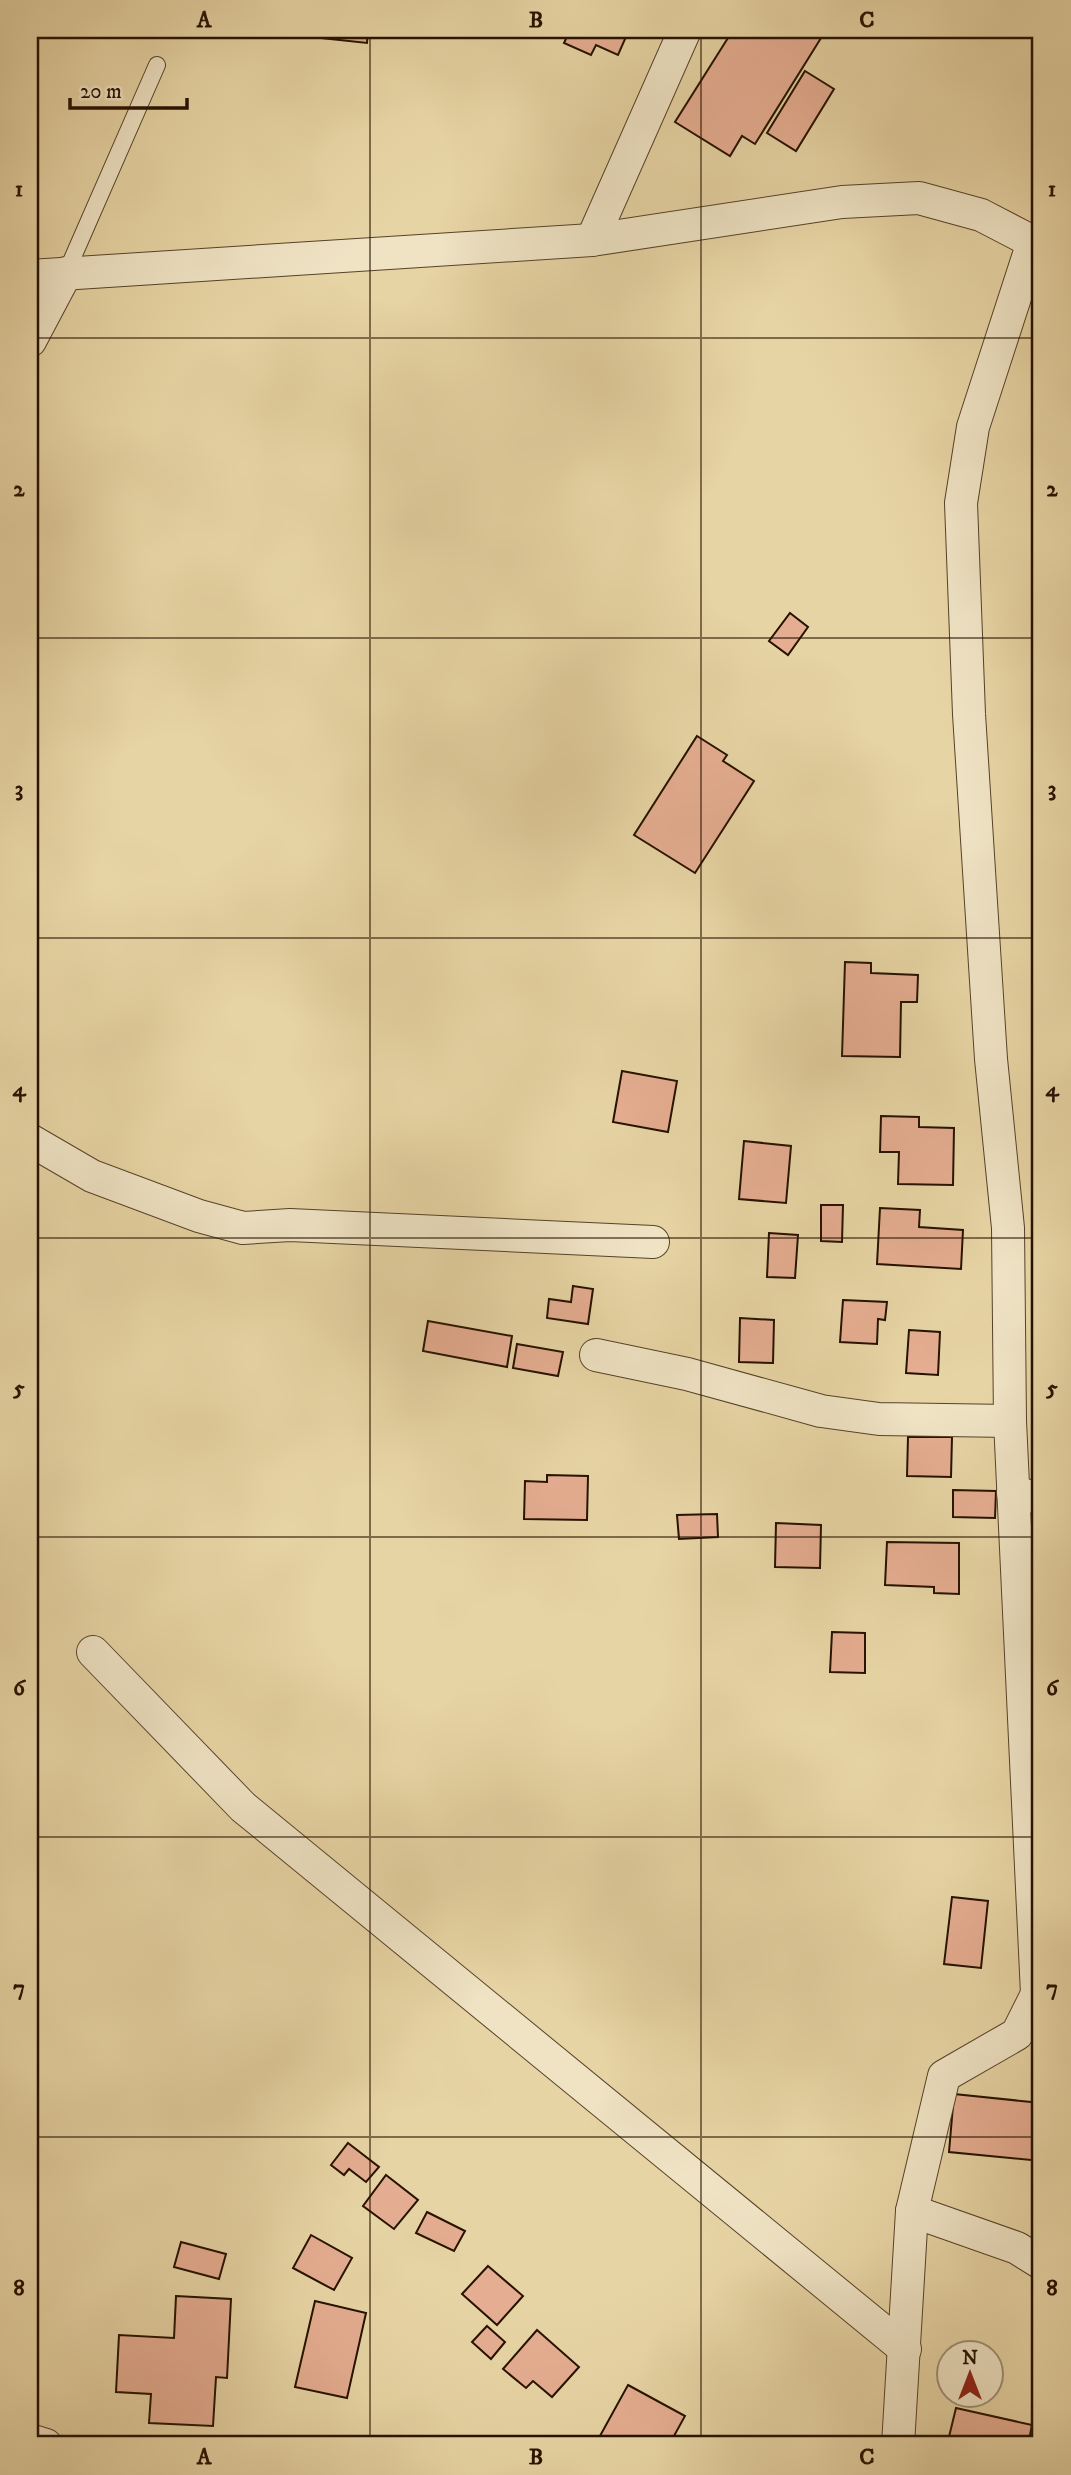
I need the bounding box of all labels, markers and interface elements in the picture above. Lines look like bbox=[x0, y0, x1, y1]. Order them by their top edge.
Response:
text: A bbox=[196, 6, 213, 35]
text: B bbox=[529, 6, 543, 35]
text: C bbox=[859, 6, 875, 35]
scale bar bbox=[70, 66, 187, 110]
text: 20 m bbox=[80, 79, 122, 105]
text: 1 bbox=[15, 175, 23, 204]
text: 1 bbox=[1048, 175, 1056, 204]
text: 2 bbox=[13, 475, 25, 504]
text: 2 bbox=[1046, 475, 1058, 504]
text: 3 bbox=[15, 775, 23, 804]
text: 3 bbox=[1048, 775, 1056, 804]
text: 4 bbox=[12, 1075, 27, 1104]
text: 4 bbox=[1045, 1075, 1060, 1104]
text: 5 bbox=[12, 1374, 25, 1403]
text: 5 bbox=[1045, 1374, 1058, 1403]
text: 6 bbox=[13, 1674, 27, 1703]
text: 6 bbox=[1046, 1674, 1060, 1703]
text: 7 bbox=[13, 1974, 25, 2003]
text: 7 bbox=[1046, 1974, 1058, 2003]
text: 8 bbox=[13, 2274, 25, 2303]
text: 8 bbox=[1046, 2274, 1058, 2303]
north arrow bbox=[934, 2338, 1004, 2408]
text: N bbox=[962, 2347, 978, 2370]
text: A bbox=[196, 2443, 213, 2472]
text: B bbox=[529, 2443, 543, 2472]
text: C bbox=[859, 2443, 875, 2472]

